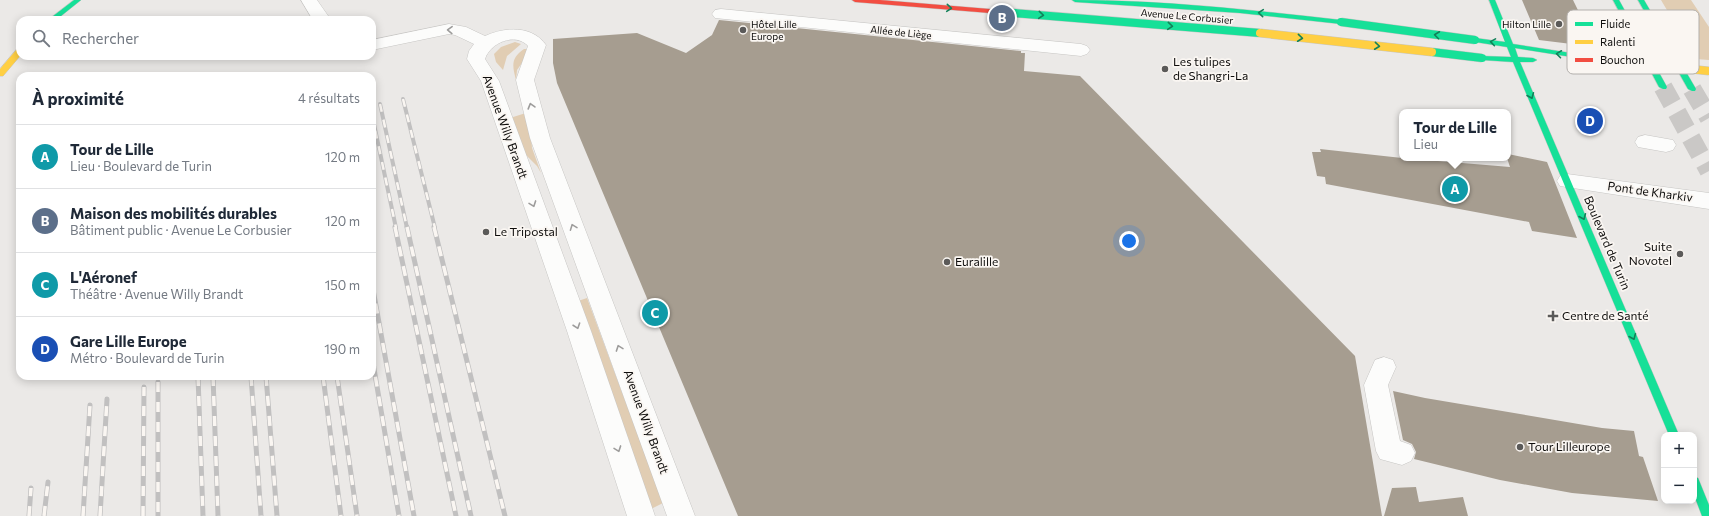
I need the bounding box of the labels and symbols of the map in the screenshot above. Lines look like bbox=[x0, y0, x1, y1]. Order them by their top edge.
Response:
one-way arrow bbox=[946, 3, 952, 12]
pin: B bbox=[989, 3, 1015, 33]
street label: Avenue Le Corbusier bbox=[1140, 6, 1234, 26]
one-way arrow bbox=[1258, 9, 1264, 18]
legend bbox=[1567, 10, 1699, 74]
one-way arrow bbox=[1038, 11, 1044, 20]
text: Fluide bbox=[1600, 17, 1630, 30]
place label: Hôtel Lille Europe bbox=[751, 18, 797, 42]
place label: Hilton Lille bbox=[1502, 18, 1551, 30]
marker: Hilton Lille bbox=[1554, 19, 1564, 29]
one-way arrow bbox=[1167, 21, 1173, 30]
street label: Allée de Liège bbox=[870, 23, 932, 41]
marker: Hôtel Lille Europe bbox=[738, 25, 748, 35]
one-way arrow bbox=[447, 26, 453, 34]
one-way arrow bbox=[1434, 31, 1440, 40]
one-way arrow bbox=[1297, 33, 1303, 42]
text: Ralenti bbox=[1600, 35, 1636, 48]
one-way arrow bbox=[1490, 39, 1496, 47]
one-way arrow bbox=[1374, 41, 1380, 50]
one-way arrow bbox=[1555, 50, 1562, 59]
text: Bouchon bbox=[1600, 53, 1644, 66]
place label: Les tulipes de Shangri-La bbox=[1173, 54, 1248, 82]
marker: Les tulipes de Shangri-La bbox=[1160, 64, 1170, 74]
street label: Avenue Willy Brandt bbox=[481, 73, 531, 181]
one-way arrow bbox=[1526, 92, 1534, 99]
one-way arrow bbox=[527, 103, 536, 110]
pin: D bbox=[1577, 106, 1603, 136]
pin: A bbox=[1442, 174, 1468, 204]
street label: Pont de Kharkiv bbox=[1607, 178, 1694, 204]
street label: Boulevard de Turin bbox=[1582, 194, 1634, 292]
one-way arrow bbox=[529, 200, 537, 207]
one-way arrow bbox=[1578, 213, 1586, 220]
one-way arrow bbox=[569, 223, 577, 230]
place label: Le Tripostal bbox=[494, 224, 558, 238]
marker: Le Tripostal bbox=[481, 227, 491, 237]
your location bbox=[1119, 231, 1139, 251]
place label: Suite Novotel bbox=[1629, 239, 1672, 267]
marker: Suite Novotel bbox=[1675, 249, 1685, 259]
place label: Euralille bbox=[955, 254, 998, 268]
marker: Euralille bbox=[942, 257, 952, 267]
pin: C bbox=[642, 298, 668, 328]
place label: Centre de Santé bbox=[1562, 308, 1648, 322]
marker: Centre de Santé bbox=[1547, 310, 1559, 322]
one-way arrow bbox=[572, 322, 580, 329]
one-way arrow bbox=[1628, 332, 1636, 340]
one-way arrow bbox=[615, 345, 623, 352]
street label: Avenue Willy Brandt bbox=[622, 368, 672, 476]
place label: Tour Lilleurope bbox=[1528, 439, 1610, 453]
marker: Tour Lilleurope bbox=[1515, 442, 1525, 452]
one-way arrow bbox=[613, 446, 621, 453]

